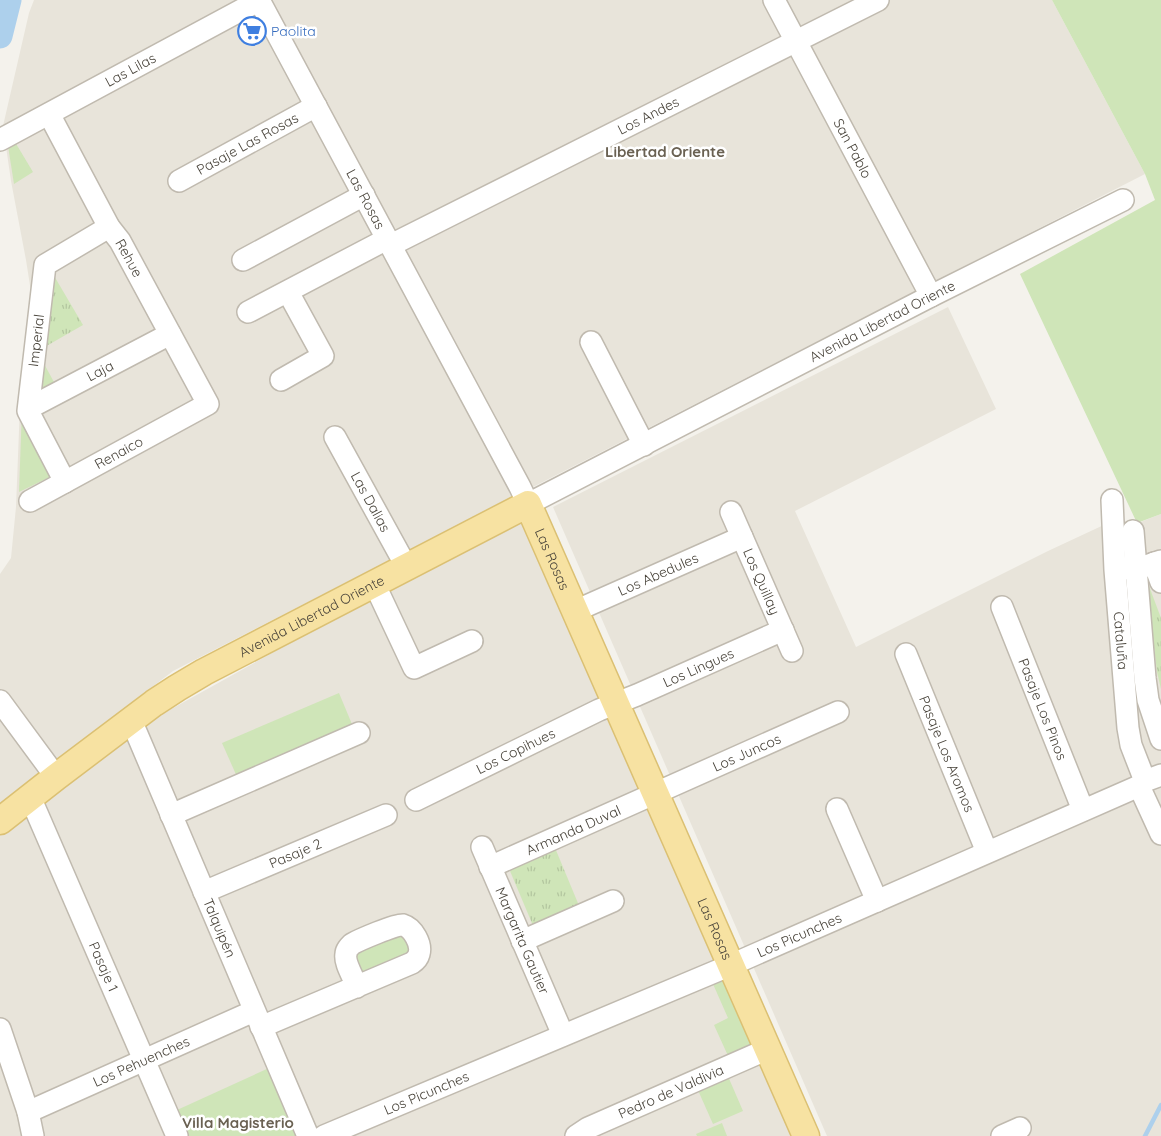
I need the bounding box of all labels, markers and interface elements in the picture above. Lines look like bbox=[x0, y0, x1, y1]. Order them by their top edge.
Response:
supermarket icon: Paolita bbox=[237, 16, 267, 46]
place label: Paolita bbox=[271, 22, 316, 40]
street label: Las Lilas bbox=[102, 49, 159, 91]
street label: Los Andes bbox=[615, 93, 682, 139]
street label: Pasaje Las Rosas bbox=[193, 108, 301, 179]
street label: San Pablo bbox=[830, 115, 876, 181]
district label: Libertad Oriente bbox=[605, 142, 725, 161]
street label: Las Rosas bbox=[342, 166, 389, 232]
street label: Rehue bbox=[111, 236, 147, 280]
street label: Avenida Libertad Oriente bbox=[806, 276, 958, 366]
street label: Imperial bbox=[24, 313, 48, 368]
street label: Laja bbox=[83, 356, 117, 385]
street label: Renaico bbox=[91, 432, 146, 473]
street label: Las Dalias bbox=[347, 468, 395, 535]
street label: Las Rosas bbox=[531, 525, 574, 593]
street label: Los Quillay bbox=[739, 545, 784, 618]
street label: Los Abedules bbox=[615, 548, 701, 600]
street label: Avenida Libertad Oriente bbox=[236, 571, 387, 661]
street label: Cataluña bbox=[1109, 611, 1132, 671]
street label: Los Lingues bbox=[660, 644, 737, 691]
street label: Pasaje Los Pinos bbox=[1014, 656, 1071, 763]
street label: Pasaje Los Aromos bbox=[915, 693, 979, 815]
street label: Los Copihues bbox=[473, 724, 558, 778]
street label: Los Juncos bbox=[710, 730, 784, 776]
street label: Armanda Duval bbox=[523, 801, 623, 859]
street label: Pasaje 2 bbox=[266, 834, 324, 872]
street label: Margarita Gautier bbox=[491, 884, 554, 998]
street label: Las Rosas bbox=[693, 895, 736, 963]
street label: Talquipén bbox=[199, 896, 240, 960]
street label: Los Picunches bbox=[754, 909, 844, 962]
street label: Pasaje 1 bbox=[85, 939, 122, 994]
street label: Los Pehuenches bbox=[90, 1032, 192, 1091]
street label: Pedro de Valdivia bbox=[615, 1061, 726, 1123]
street label: Los Picunches bbox=[381, 1067, 472, 1119]
district label: Villa Magisterio bbox=[182, 1113, 294, 1132]

